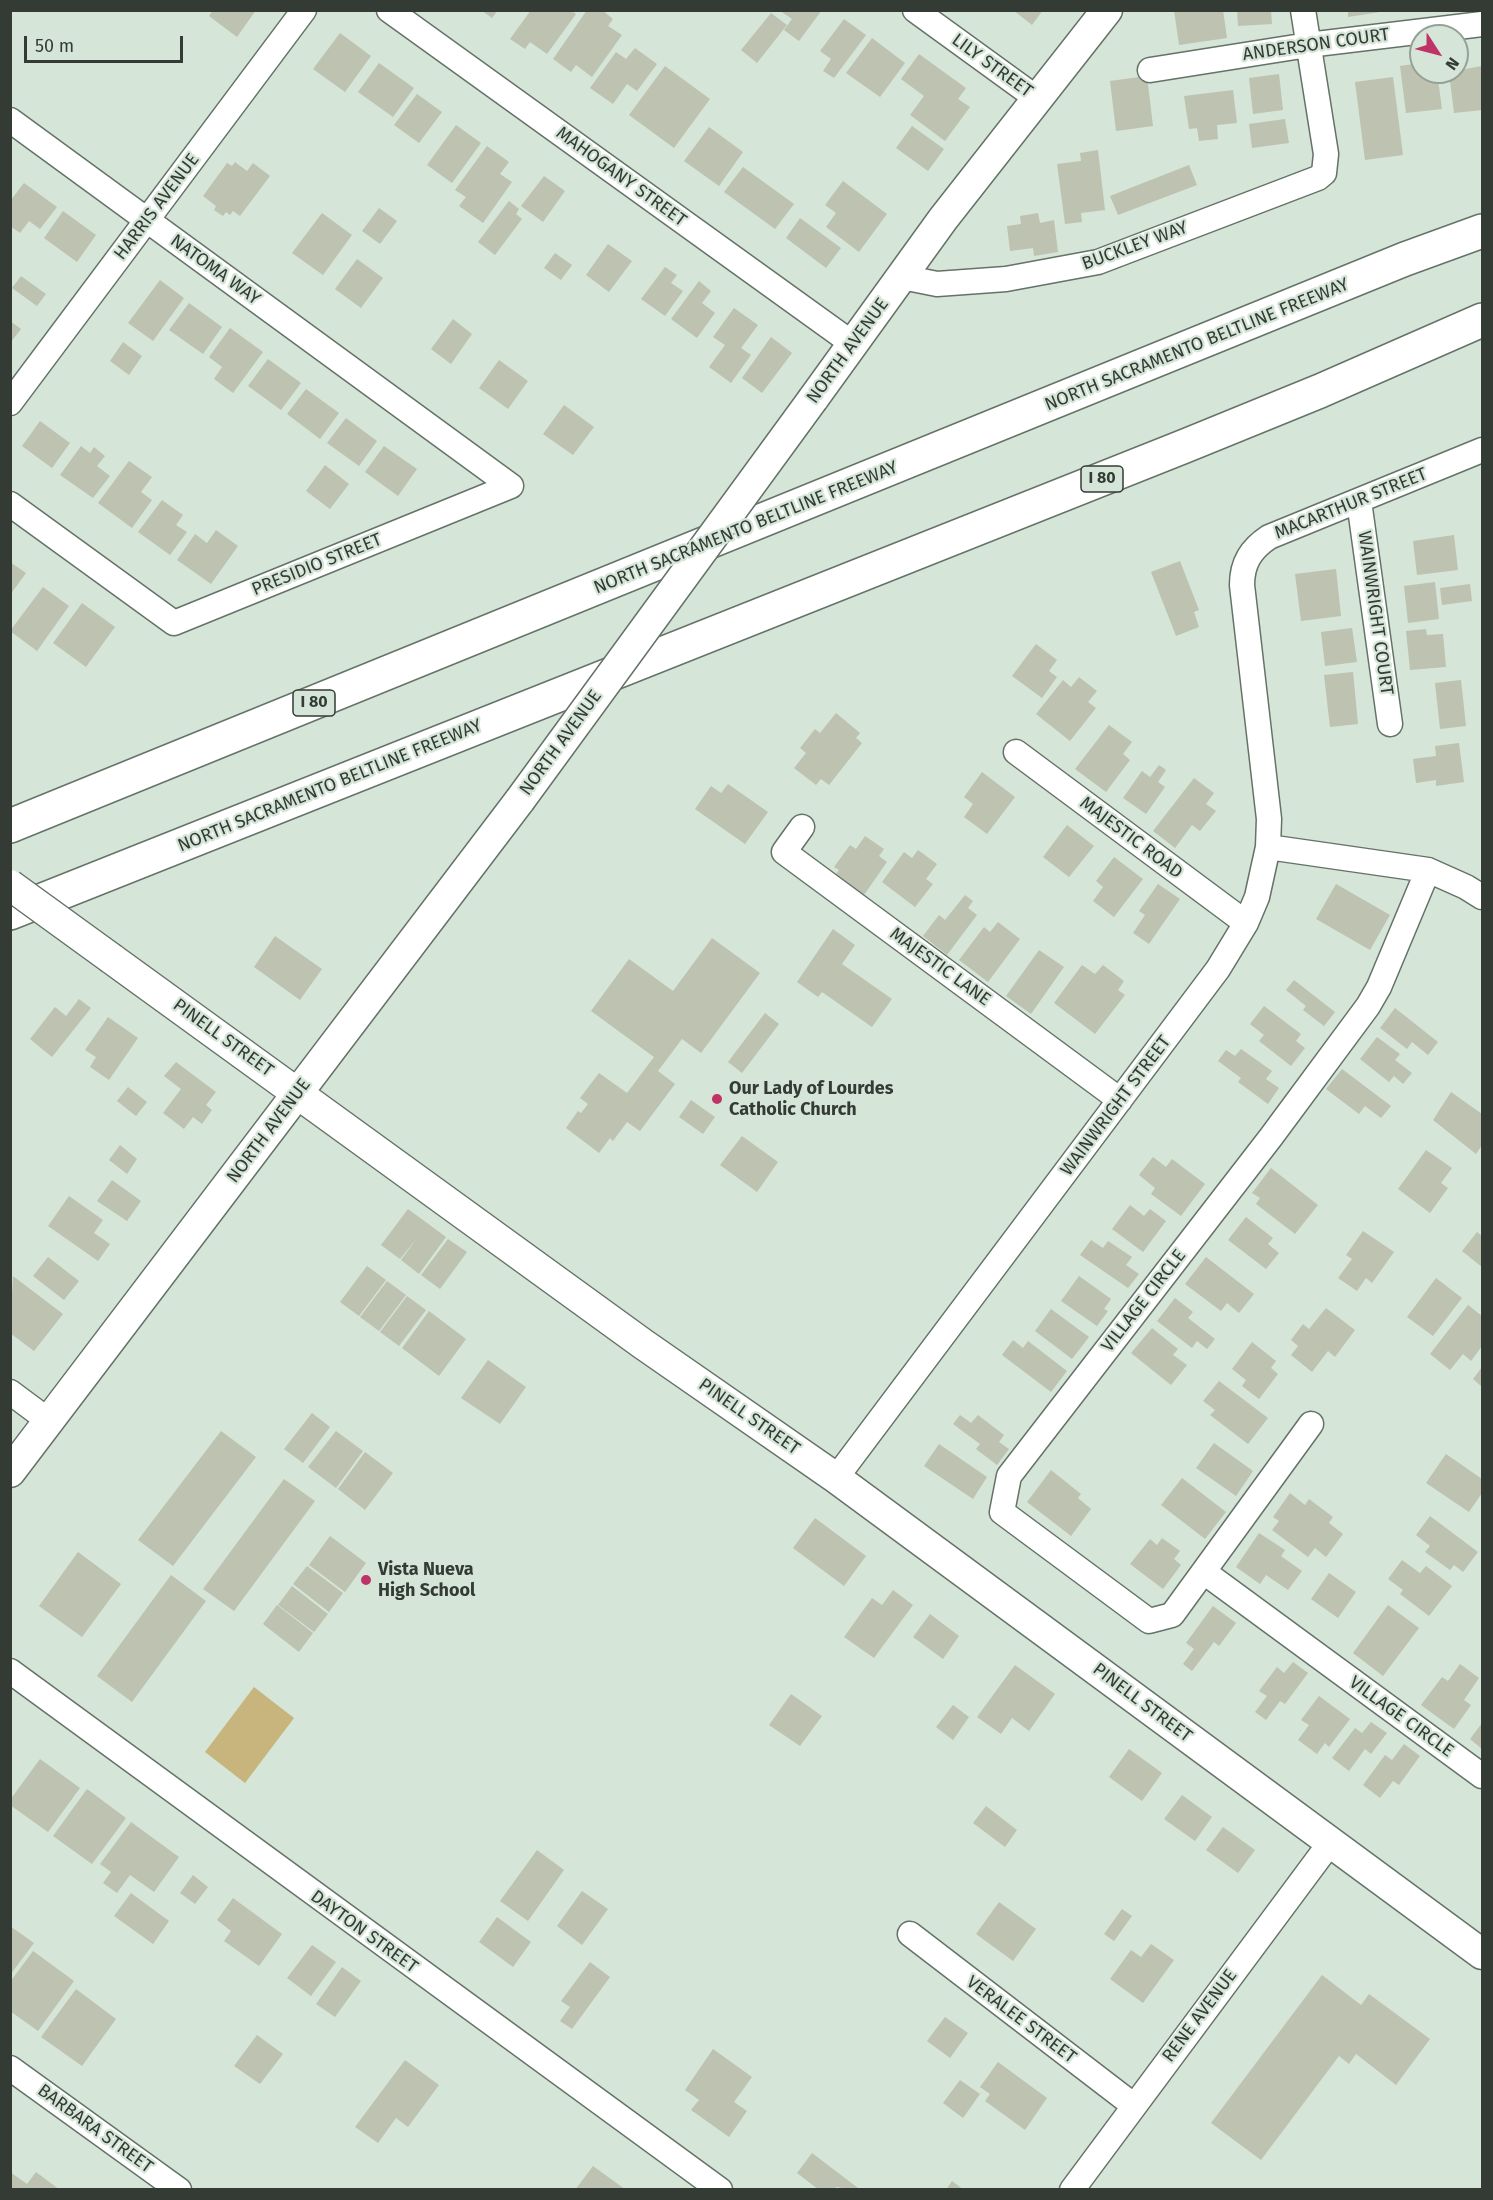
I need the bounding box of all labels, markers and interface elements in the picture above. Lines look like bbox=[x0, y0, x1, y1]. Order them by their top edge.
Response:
scale bar bbox=[27, 24, 186, 62]
street label: ANDERSON COURT bbox=[1241, 24, 1391, 66]
north arrow bbox=[1409, 24, 1469, 84]
street label: LILY STREET bbox=[947, 30, 1037, 102]
text: 50 m bbox=[35, 35, 74, 57]
text: N bbox=[1442, 54, 1463, 74]
street label: MAHOGANY STREET bbox=[552, 122, 690, 232]
street label: HARRIS AVENUE bbox=[110, 149, 204, 265]
street label: BUCKLEY WAY bbox=[1079, 217, 1191, 275]
street label: NATOMA WAY bbox=[166, 230, 264, 310]
street label: NORTH SACRAMENTO BELTLINE FREEWAY bbox=[1042, 274, 1352, 416]
street label: NORTH AVENUE bbox=[802, 294, 894, 408]
street label: NORTH SACRAMENTO BELTLINE FREEWAY bbox=[591, 457, 901, 599]
street label: MACARTHUR STREET bbox=[1272, 464, 1430, 544]
road number: I 80 bbox=[1081, 466, 1123, 492]
street label: PRESIDIO STREET bbox=[249, 529, 385, 601]
street label: WAINWRIGHT COURT bbox=[1353, 530, 1397, 696]
street label: NORTH AVENUE bbox=[515, 686, 607, 800]
road number: I 80 bbox=[293, 690, 335, 716]
street label: NORTH SACRAMENTO BELTLINE FREEWAY bbox=[175, 715, 485, 857]
street label: MAJESTIC ROAD bbox=[1075, 792, 1187, 884]
street label: MAJESTIC LANE bbox=[885, 923, 995, 1011]
street label: PINELL STREET bbox=[169, 994, 277, 1082]
street label: WAINWRIGHT STREET bbox=[1056, 1032, 1176, 1180]
street label: NORTH AVENUE bbox=[223, 1075, 315, 1187]
place label: Our Lady of Lourdes Catholic Church bbox=[729, 1078, 893, 1120]
marker: Our Lady of Lourdes Catholic Church bbox=[710, 1092, 724, 1106]
street label: VILLAGE CIRCLE bbox=[1097, 1246, 1191, 1356]
street label: PINELL STREET bbox=[694, 1374, 804, 1460]
place label: Vista Nueva High School bbox=[378, 1559, 475, 1602]
marker: Vista Nueva High School bbox=[359, 1573, 373, 1587]
street label: PINELL STREET bbox=[1088, 1659, 1196, 1747]
street label: VILLAGE CIRCLE bbox=[1345, 1672, 1457, 1762]
street label: DAYTON STREET bbox=[306, 1886, 422, 1978]
street label: RENE AVENUE bbox=[1158, 1965, 1242, 2067]
street label: VERALEE STREET bbox=[962, 1972, 1080, 2068]
street label: BARBARA STREET bbox=[33, 2080, 157, 2178]

